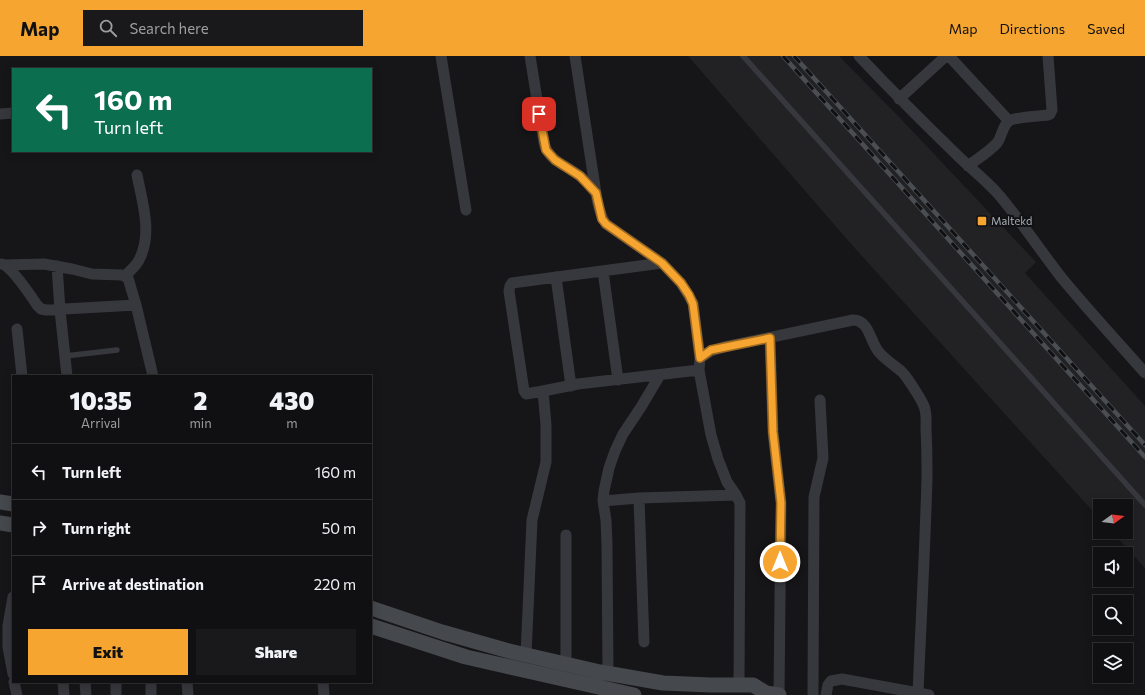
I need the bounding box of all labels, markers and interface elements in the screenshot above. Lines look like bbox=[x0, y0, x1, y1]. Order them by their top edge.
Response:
search box bbox=[83, 10, 363, 46]
text: Map bbox=[20, 17, 59, 40]
icon: search bbox=[97, 17, 119, 39]
text: Search here bbox=[129, 19, 209, 37]
text: Map bbox=[949, 20, 978, 37]
text: Directions bbox=[1000, 20, 1065, 37]
text: Saved bbox=[1087, 20, 1125, 37]
text: 160 m bbox=[94, 82, 172, 116]
icon: left bbox=[28, 84, 80, 136]
pin bbox=[522, 97, 556, 131]
icon: arrive bbox=[528, 103, 550, 125]
text: Turn left bbox=[94, 116, 163, 138]
place label: Maltekd bbox=[991, 214, 1032, 227]
marker: Maltekd bbox=[976, 215, 988, 227]
text: 10:35 bbox=[70, 386, 132, 415]
text: 2 bbox=[194, 386, 207, 415]
text: 430 bbox=[269, 386, 314, 415]
text: Arrival bbox=[81, 415, 120, 431]
text: min bbox=[189, 415, 212, 431]
text: m bbox=[286, 415, 297, 431]
icon: left bbox=[28, 461, 50, 483]
text: Turn left bbox=[62, 463, 121, 481]
text: 160 m bbox=[315, 463, 356, 481]
north arrow bbox=[1093, 499, 1133, 539]
map controls bbox=[1093, 499, 1133, 683]
icon: right bbox=[28, 517, 50, 539]
text: Turn right bbox=[62, 519, 131, 537]
text: 50 m bbox=[322, 519, 356, 537]
position arrow bbox=[759, 541, 801, 583]
button: sound bbox=[1093, 547, 1133, 587]
icon: arrive bbox=[28, 573, 50, 595]
text: Arrive at destination bbox=[62, 575, 204, 593]
text: 220 m bbox=[314, 575, 356, 593]
button: search bbox=[1093, 595, 1133, 635]
button: Exit bbox=[28, 629, 188, 675]
button: Share bbox=[196, 629, 356, 675]
button: layers bbox=[1093, 643, 1133, 683]

